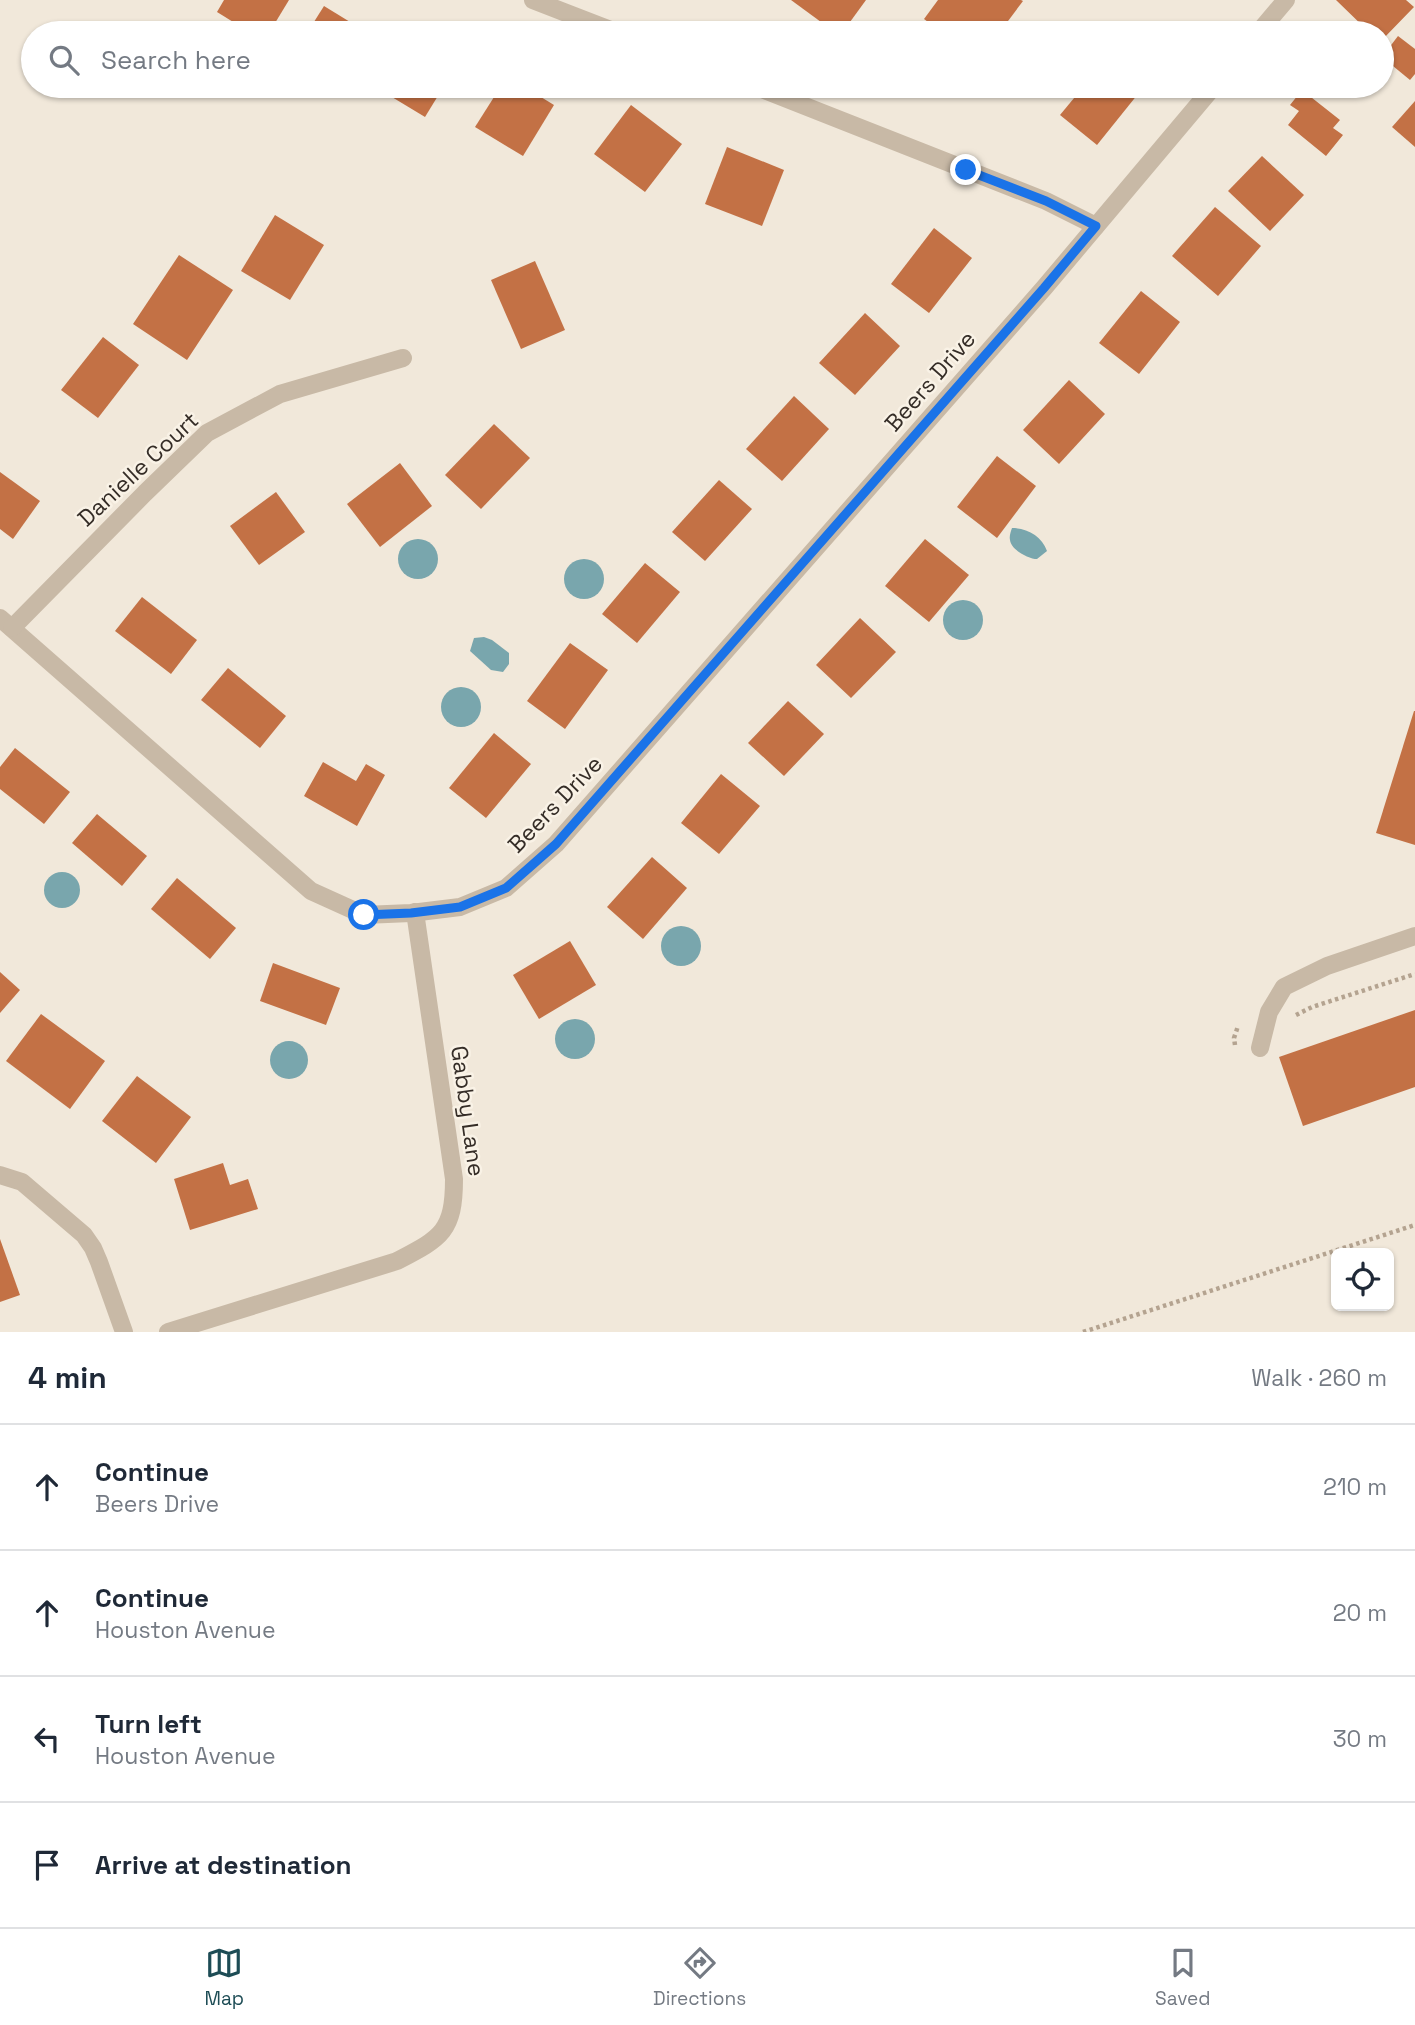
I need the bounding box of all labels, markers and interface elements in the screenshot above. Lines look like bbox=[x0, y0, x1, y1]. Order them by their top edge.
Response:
search box bbox=[21, 21, 1394, 98]
icon: search bbox=[45, 41, 83, 79]
text: Search here bbox=[101, 43, 251, 77]
route end bbox=[950, 154, 981, 185]
street label: Beers Drive bbox=[878, 324, 982, 438]
street label: Danielle Court bbox=[71, 405, 205, 533]
street label: Beers Drive bbox=[501, 749, 609, 859]
route start bbox=[348, 899, 379, 930]
street label: Gabby Lane bbox=[444, 1044, 492, 1178]
map controls bbox=[1331, 1248, 1394, 1311]
button: locate bbox=[1331, 1248, 1394, 1311]
text: 4 min bbox=[28, 1358, 107, 1397]
text: Walk · 260 m bbox=[1251, 1363, 1387, 1393]
text: Continue bbox=[95, 1455, 209, 1489]
icon: ahead bbox=[28, 1468, 66, 1506]
text: 210 m bbox=[1323, 1472, 1387, 1502]
text: Beers Drive bbox=[95, 1489, 219, 1519]
text: Continue bbox=[95, 1581, 209, 1615]
icon: ahead bbox=[28, 1594, 66, 1632]
text: 20 m bbox=[1333, 1598, 1387, 1628]
text: Houston Avenue bbox=[95, 1615, 276, 1645]
text: Turn left bbox=[95, 1707, 202, 1741]
icon: left bbox=[28, 1720, 66, 1758]
text: 30 m bbox=[1333, 1724, 1387, 1754]
text: Houston Avenue bbox=[95, 1741, 276, 1771]
icon: arrive bbox=[28, 1846, 66, 1884]
text: Arrive at destination bbox=[95, 1848, 352, 1882]
tab: Map bbox=[204, 1944, 244, 2011]
tab: Directions bbox=[653, 1944, 746, 2011]
tab: Saved bbox=[1155, 1944, 1211, 2011]

